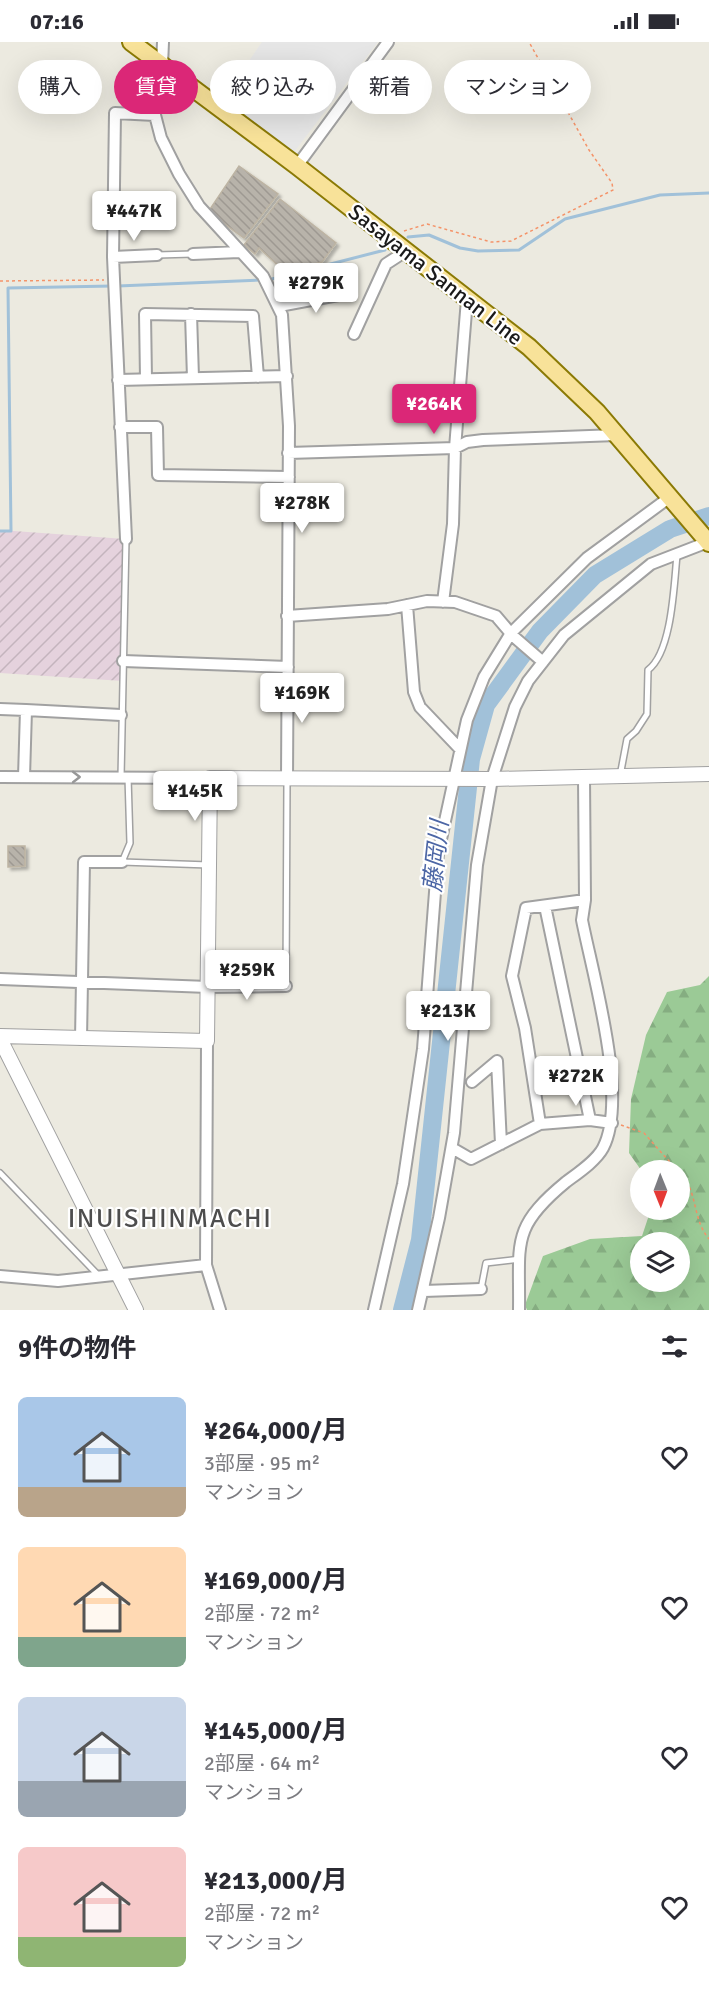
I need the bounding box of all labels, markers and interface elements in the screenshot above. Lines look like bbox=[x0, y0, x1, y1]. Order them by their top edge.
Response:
text: 07:16 bbox=[30, 8, 84, 35]
chip: 購入 bbox=[18, 60, 102, 114]
chip: 賃貸 bbox=[114, 60, 198, 114]
chip: 絞り込み bbox=[210, 60, 336, 114]
chip: 新着 bbox=[348, 60, 432, 114]
chip: マンション bbox=[444, 60, 591, 114]
pin: ¥447K bbox=[92, 191, 176, 242]
text: ¥447K bbox=[106, 198, 162, 223]
street label: Sasayama Sannan Line bbox=[343, 198, 528, 351]
pin: ¥279K bbox=[274, 263, 358, 314]
text: ¥279K bbox=[288, 270, 344, 295]
pin: ¥264K bbox=[392, 384, 476, 435]
text: ¥264K bbox=[406, 391, 462, 416]
pin: ¥278K bbox=[260, 483, 344, 534]
text: ¥278K bbox=[274, 490, 330, 515]
pin: ¥169K bbox=[260, 673, 344, 724]
text: ¥169K bbox=[274, 680, 330, 705]
one-way arrow bbox=[72, 771, 81, 783]
pin: ¥145K bbox=[153, 771, 237, 822]
text: ¥145K bbox=[167, 778, 223, 803]
water label: 藤岡川 bbox=[417, 816, 455, 893]
pin: ¥259K bbox=[205, 950, 289, 1001]
text: ¥259K bbox=[219, 957, 275, 982]
pin: ¥213K bbox=[406, 991, 490, 1042]
text: ¥213K bbox=[420, 998, 476, 1023]
pin: ¥272K bbox=[534, 1056, 618, 1107]
text: ¥272K bbox=[548, 1063, 604, 1088]
north arrow bbox=[630, 1160, 690, 1220]
map controls bbox=[630, 1160, 690, 1292]
district label: INUISHINMACHI bbox=[68, 1203, 272, 1235]
button: layers bbox=[630, 1232, 690, 1292]
icon: filters bbox=[658, 1330, 691, 1363]
text: 9件の物件 bbox=[18, 1333, 136, 1365]
text: ¥264,000/月 bbox=[204, 1415, 348, 1447]
icon: home bbox=[66, 1421, 138, 1493]
icon: heart bbox=[658, 1441, 691, 1474]
text: 3部屋 · 95 m² bbox=[204, 1451, 320, 1476]
text: マンション bbox=[204, 1480, 304, 1505]
text: ¥169,000/月 bbox=[204, 1565, 348, 1597]
icon: home bbox=[66, 1571, 138, 1643]
icon: heart bbox=[658, 1591, 691, 1624]
text: 2部屋 · 72 m² bbox=[204, 1601, 320, 1626]
text: マンション bbox=[204, 1630, 304, 1655]
text: ¥145,000/月 bbox=[204, 1715, 348, 1747]
icon: home bbox=[66, 1721, 138, 1793]
icon: heart bbox=[658, 1741, 691, 1774]
text: 2部屋 · 64 m² bbox=[204, 1751, 320, 1776]
text: マンション bbox=[204, 1780, 304, 1805]
text: ¥213,000/月 bbox=[204, 1865, 348, 1897]
icon: home bbox=[66, 1871, 138, 1943]
icon: heart bbox=[658, 1891, 691, 1924]
text: 2部屋 · 72 m² bbox=[204, 1901, 320, 1926]
text: マンション bbox=[204, 1930, 304, 1955]

